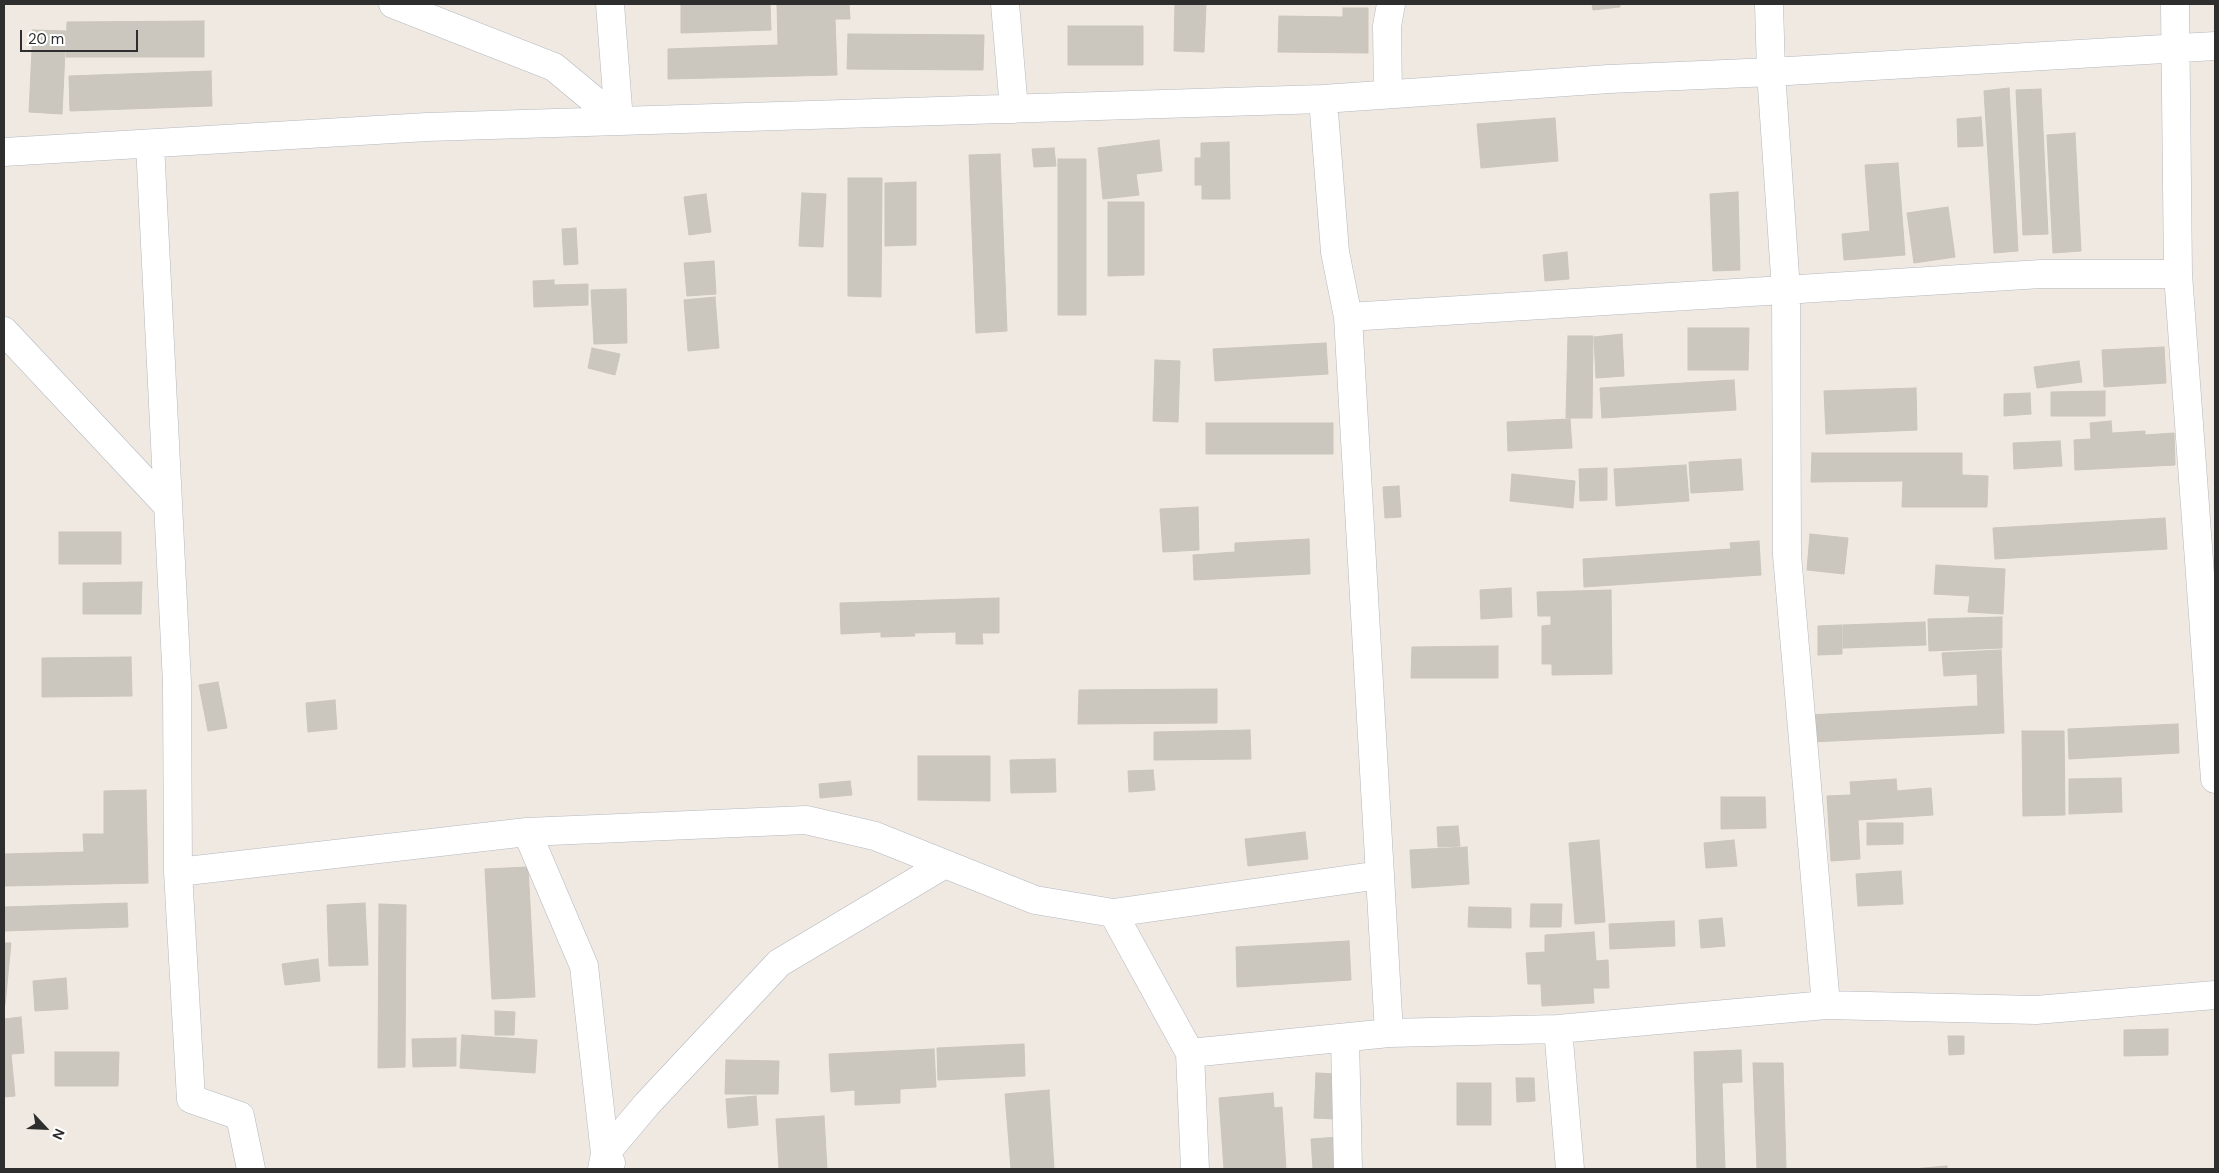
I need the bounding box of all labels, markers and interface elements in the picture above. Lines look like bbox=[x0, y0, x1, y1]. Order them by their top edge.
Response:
scale bar bbox=[22, 20, 140, 52]
text: 20 m bbox=[28, 29, 64, 49]
north arrow bbox=[20, 1103, 70, 1153]
text: N bbox=[48, 1126, 69, 1143]

